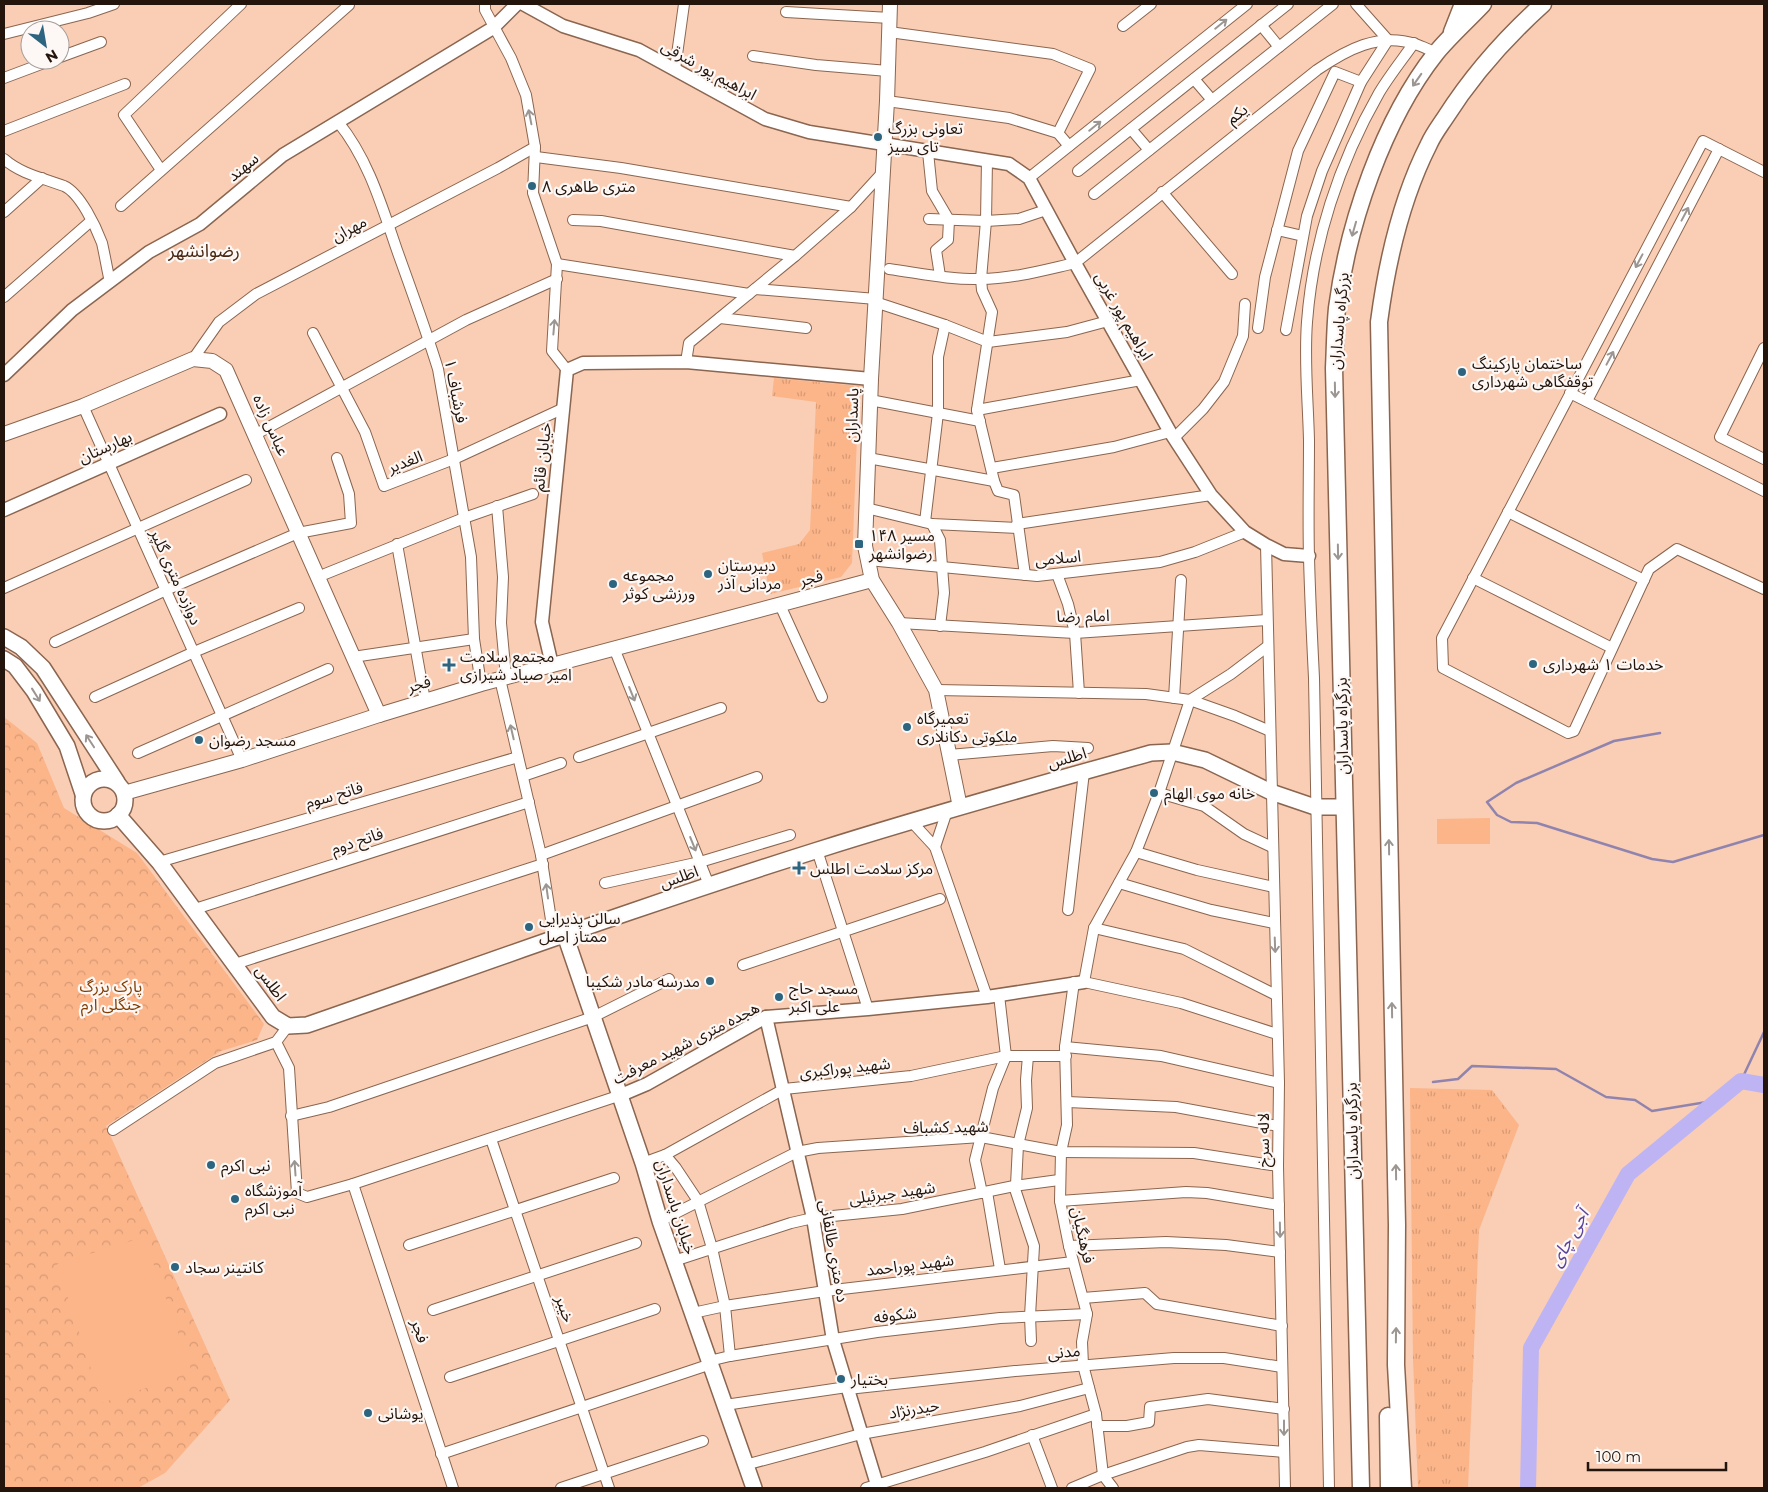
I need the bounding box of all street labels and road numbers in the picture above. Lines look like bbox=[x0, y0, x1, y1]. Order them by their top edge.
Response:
street label: ابراهیم پور شرقی bbox=[657, 36, 760, 107]
street label: یکم bbox=[1223, 100, 1253, 131]
street label: سهند bbox=[224, 149, 262, 185]
street label: مهران bbox=[328, 212, 370, 246]
street label: ابراهیم پور غربی bbox=[1089, 269, 1157, 365]
street label: بزرگراه پاسداران bbox=[1325, 272, 1354, 370]
street label: فرشباف ۱ bbox=[440, 357, 472, 425]
street label: پاسداران bbox=[842, 387, 864, 443]
street label: عباس زاده bbox=[249, 391, 293, 459]
street label: خیابان قائم bbox=[529, 422, 558, 493]
street label: بهارستان bbox=[75, 427, 135, 467]
street label: الغدیر bbox=[384, 447, 425, 478]
street label: دوازده متری گلپر bbox=[145, 525, 206, 628]
street label: اسلامی bbox=[1034, 547, 1082, 569]
street label: فجر bbox=[796, 566, 825, 591]
street label: امام رضا bbox=[1056, 606, 1110, 629]
street label: فجر bbox=[404, 671, 433, 697]
street label: بزرگراه پاسداران bbox=[1332, 677, 1353, 775]
street label: اطلس bbox=[1045, 743, 1089, 773]
street label: فاتح سوم bbox=[303, 778, 366, 815]
street label: فاتح دوم bbox=[329, 824, 386, 861]
street label: اطلس bbox=[657, 862, 701, 892]
street label: اطلس bbox=[252, 961, 290, 1005]
street label: هجده متری شهید معرفت bbox=[609, 998, 763, 1088]
street label: شهید پوراکبری bbox=[798, 1054, 892, 1083]
street label: بزرگراه پاسداران bbox=[1342, 1082, 1363, 1180]
street label: لاله سرخ bbox=[1254, 1113, 1276, 1167]
street label: شهید کشباف bbox=[903, 1117, 989, 1137]
street label: خیابان پاسداران bbox=[651, 1157, 700, 1257]
street label: شهید جبرئیلی bbox=[848, 1178, 936, 1208]
street label: ده متری طالقانی bbox=[816, 1198, 852, 1304]
street label: فرهنگیان bbox=[1067, 1205, 1099, 1265]
street label: شهید پوراحمد bbox=[865, 1250, 955, 1281]
street label: خیبر bbox=[551, 1292, 578, 1325]
street label: شکوفه bbox=[872, 1303, 918, 1327]
street label: فجر bbox=[407, 1316, 433, 1345]
street label: مدنی bbox=[1047, 1341, 1081, 1363]
street label: حیدرنژاد bbox=[887, 1395, 941, 1423]

